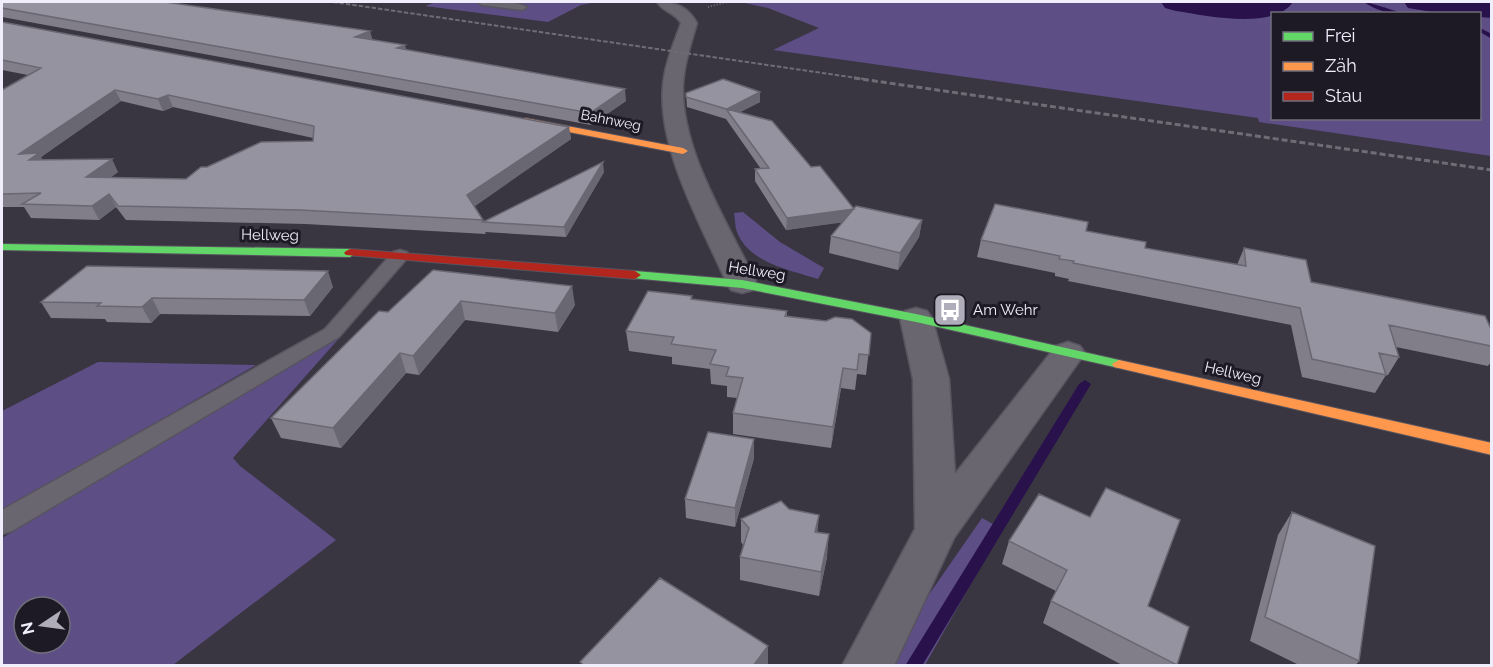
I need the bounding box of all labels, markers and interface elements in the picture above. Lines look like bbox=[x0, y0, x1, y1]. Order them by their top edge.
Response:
legend bbox=[1271, 12, 1481, 120]
text: Frei bbox=[1325, 25, 1355, 46]
text: Zäh bbox=[1325, 55, 1357, 76]
text: Stau bbox=[1325, 85, 1362, 106]
street label: Bahnweg bbox=[579, 106, 643, 134]
street label: Hellweg bbox=[241, 225, 299, 245]
street label: Hellweg bbox=[727, 258, 787, 284]
bus stop icon: Am Wehr bbox=[932, 292, 968, 328]
place label: Am Wehr bbox=[973, 301, 1038, 319]
street label: Hellweg bbox=[1203, 358, 1263, 388]
north arrow bbox=[12, 595, 72, 655]
text: N bbox=[17, 620, 39, 636]

